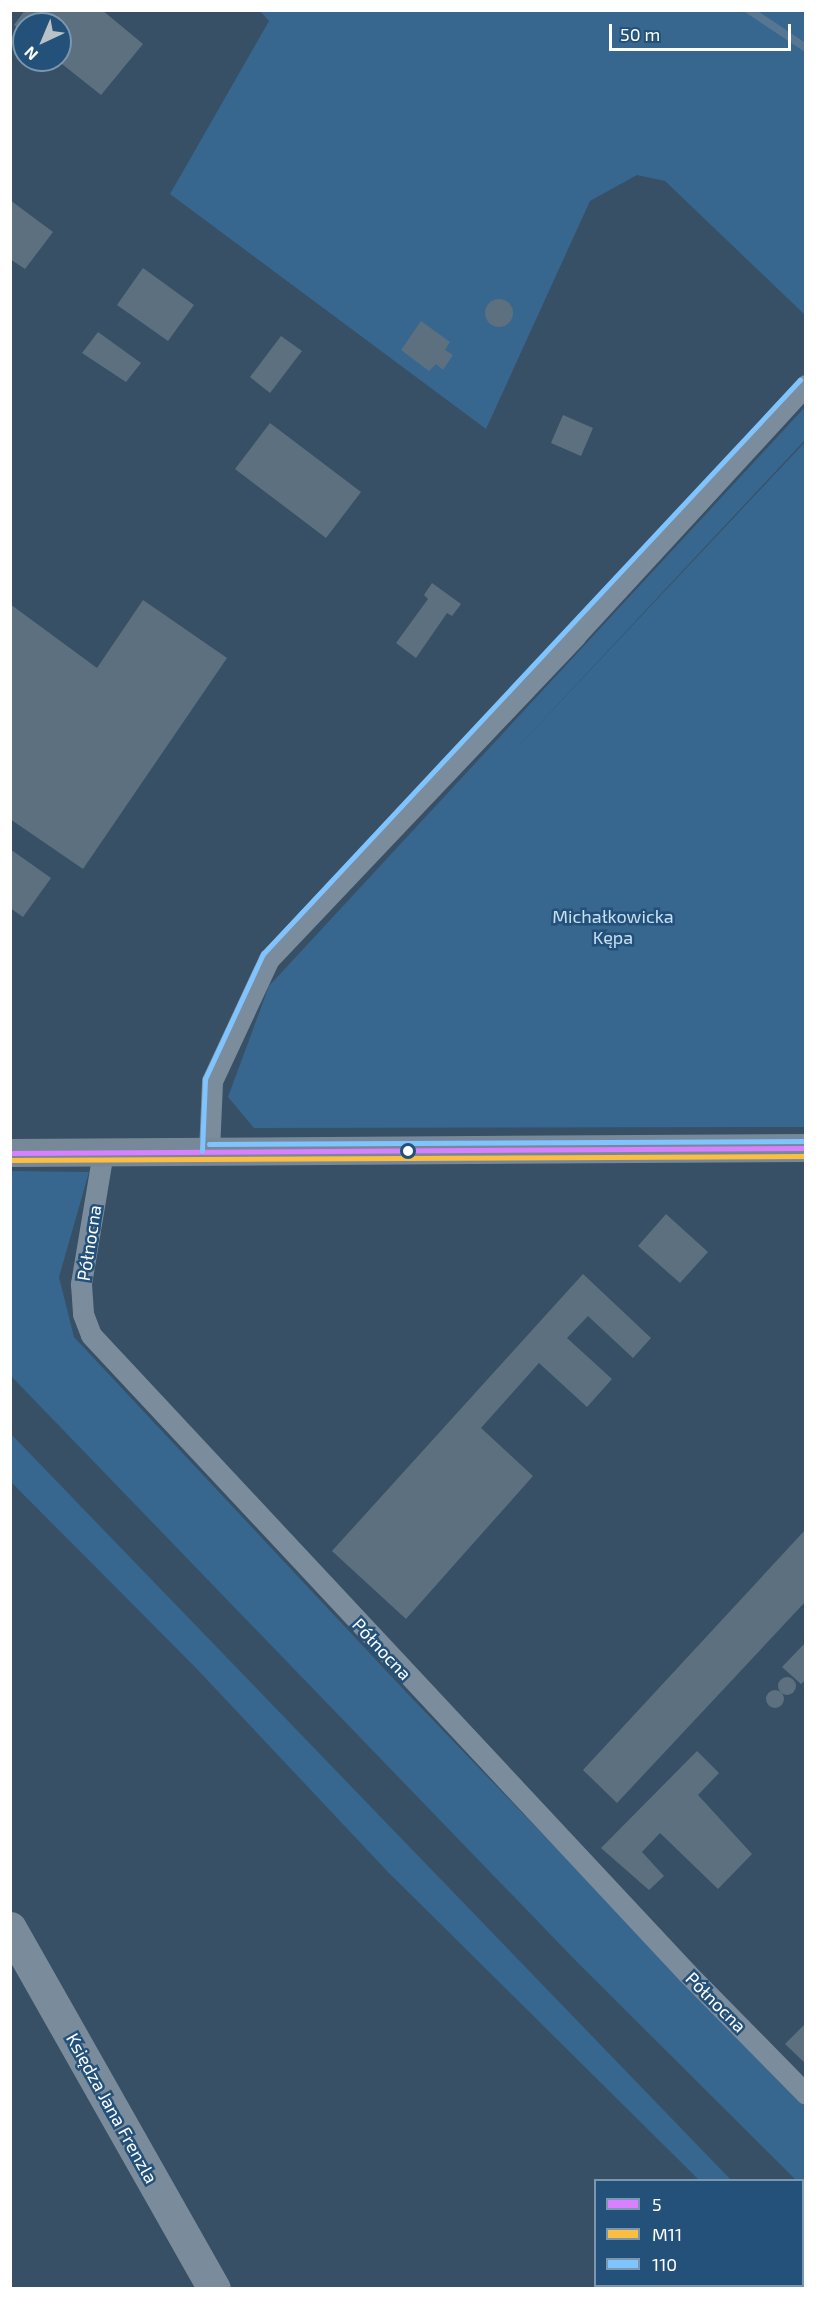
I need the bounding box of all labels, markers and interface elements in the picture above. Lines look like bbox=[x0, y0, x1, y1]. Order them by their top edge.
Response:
north arrow bbox=[12, 12, 72, 72]
scale bar bbox=[612, 12, 794, 50]
text: 50 m bbox=[620, 23, 660, 45]
text: N bbox=[20, 43, 41, 65]
park label: Michałkowicka Kępa bbox=[552, 906, 674, 948]
unlabelled marker bbox=[402, 1145, 414, 1157]
street label: Północna bbox=[72, 1204, 106, 1282]
street label: Północna bbox=[348, 1614, 416, 1684]
street label: Północna bbox=[681, 1967, 751, 2037]
street label: Księdza Jana Frenzla bbox=[62, 2029, 162, 2187]
legend bbox=[594, 2179, 804, 2287]
text: 5 bbox=[652, 2193, 662, 2215]
text: M11 bbox=[652, 2223, 682, 2245]
text: 110 bbox=[652, 2253, 677, 2275]

